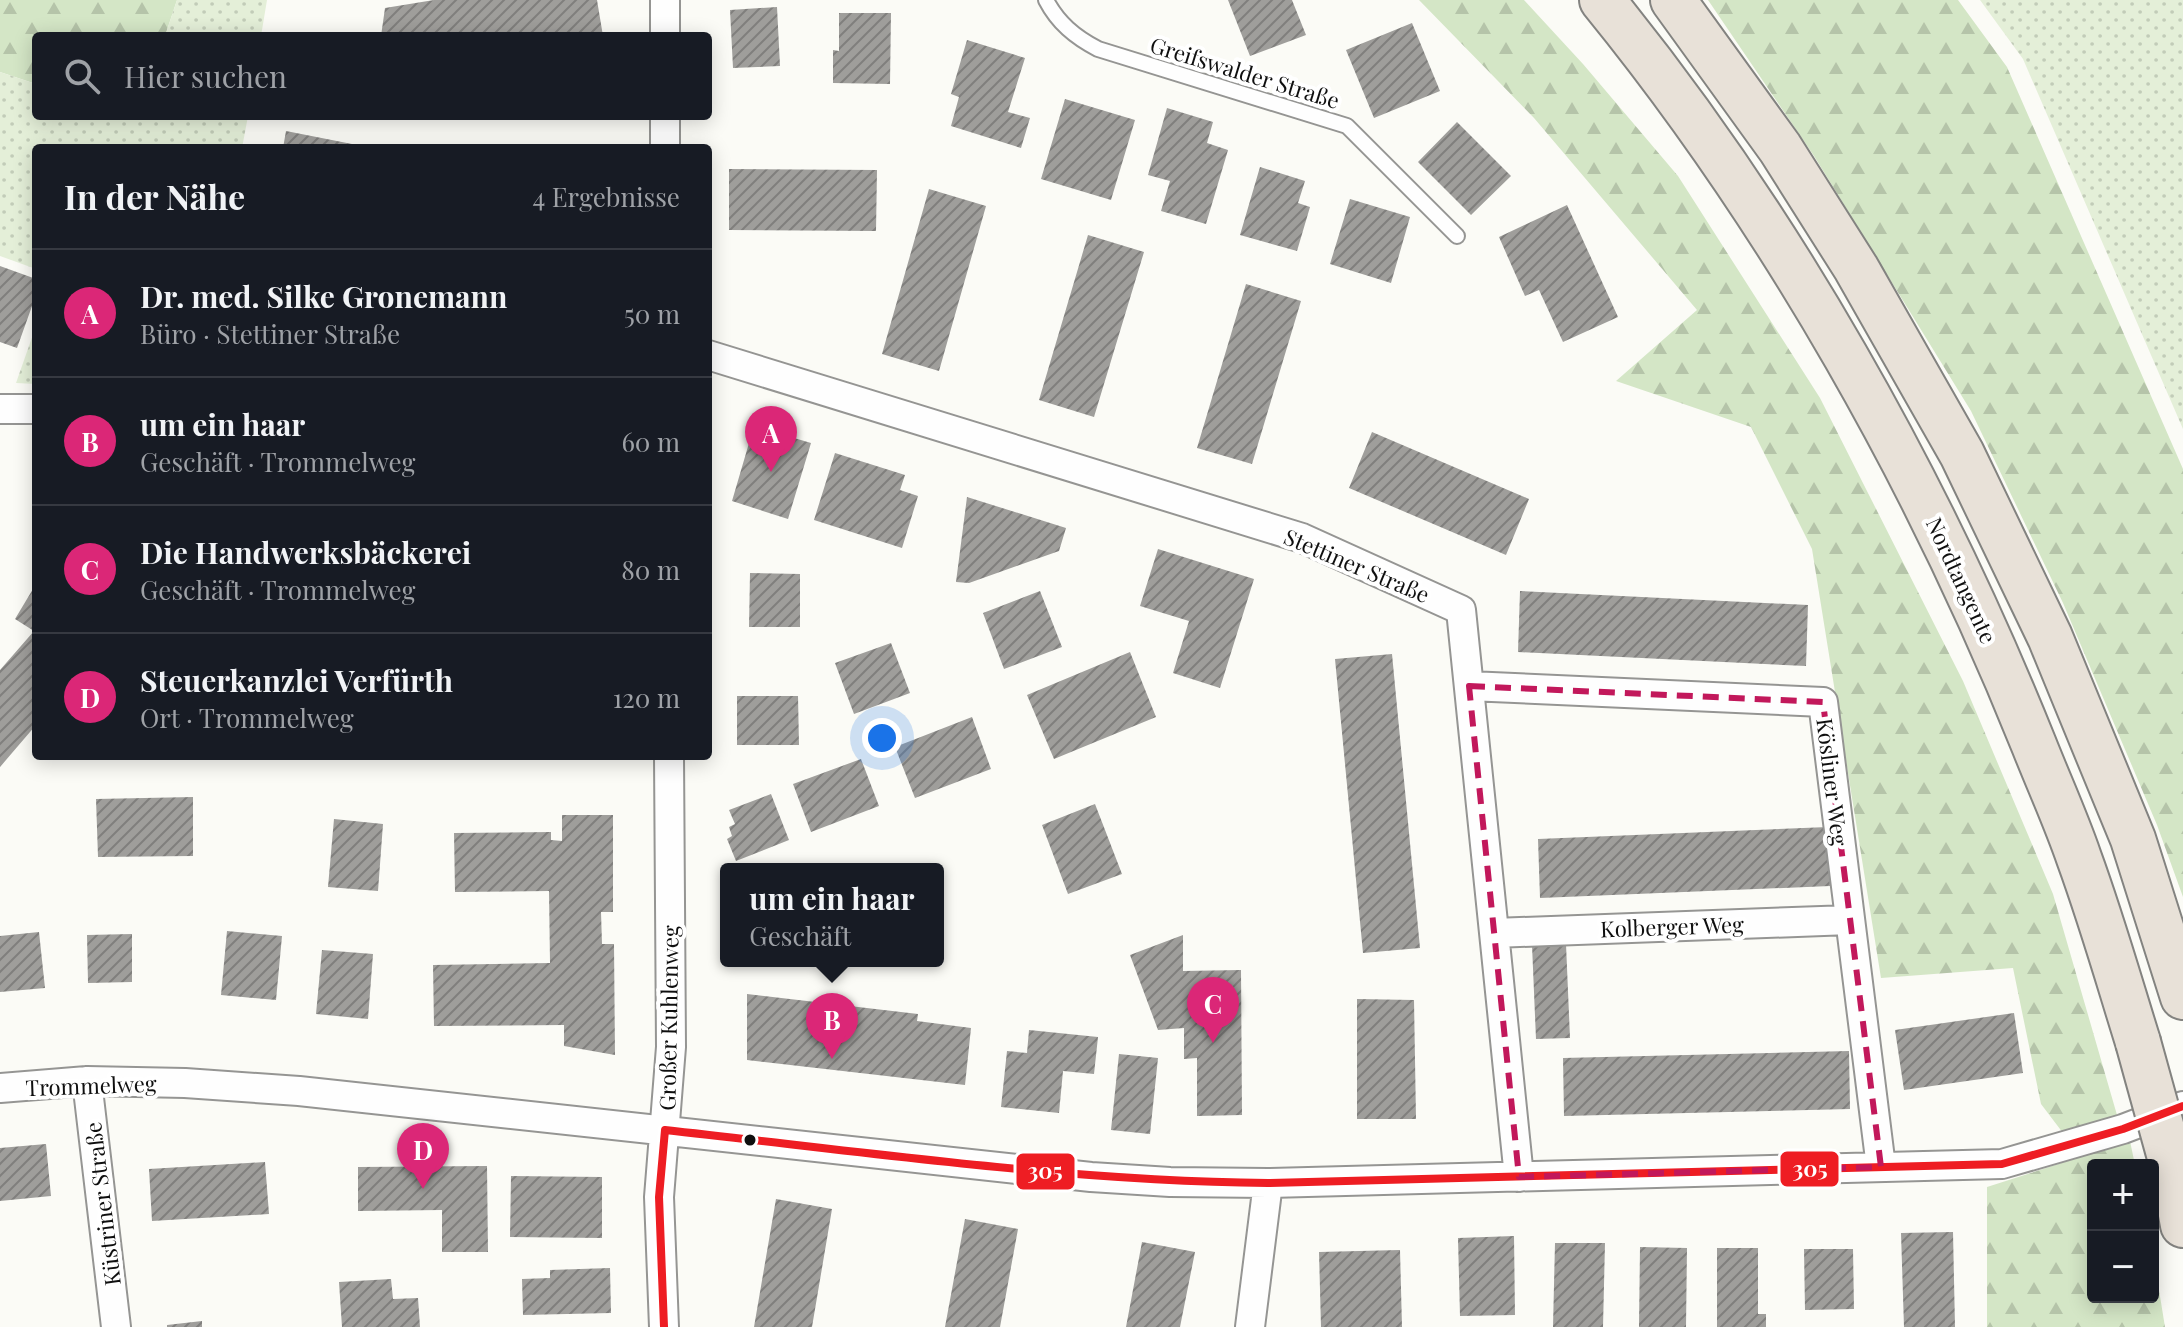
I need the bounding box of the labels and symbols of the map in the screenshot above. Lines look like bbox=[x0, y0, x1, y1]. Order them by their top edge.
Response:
street label: Greifswalder Straße bbox=[1147, 29, 1343, 115]
pin: A bbox=[745, 406, 797, 472]
street label: Nordtangente bbox=[1920, 512, 2004, 648]
street label: Stettiner Straße bbox=[1280, 521, 1434, 609]
street label: Kösliner Weg bbox=[1810, 716, 1856, 848]
your location bbox=[862, 718, 902, 758]
street label: Kolberger Weg bbox=[1600, 908, 1745, 943]
street label: Großer Kuhlenweg bbox=[651, 925, 685, 1111]
pin: C bbox=[1187, 977, 1239, 1043]
pin: B bbox=[806, 993, 858, 1059]
street label: Trommelweg bbox=[25, 1068, 157, 1102]
street label: Küstriner Straße bbox=[77, 1121, 127, 1287]
pin: D bbox=[397, 1123, 449, 1189]
unlabelled marker bbox=[742, 1132, 758, 1148]
line badge: 305 bbox=[1779, 1150, 1840, 1188]
line badge: 305 bbox=[1015, 1152, 1076, 1191]
text: 305 bbox=[1792, 1153, 1828, 1183]
text: 305 bbox=[1027, 1155, 1063, 1185]

